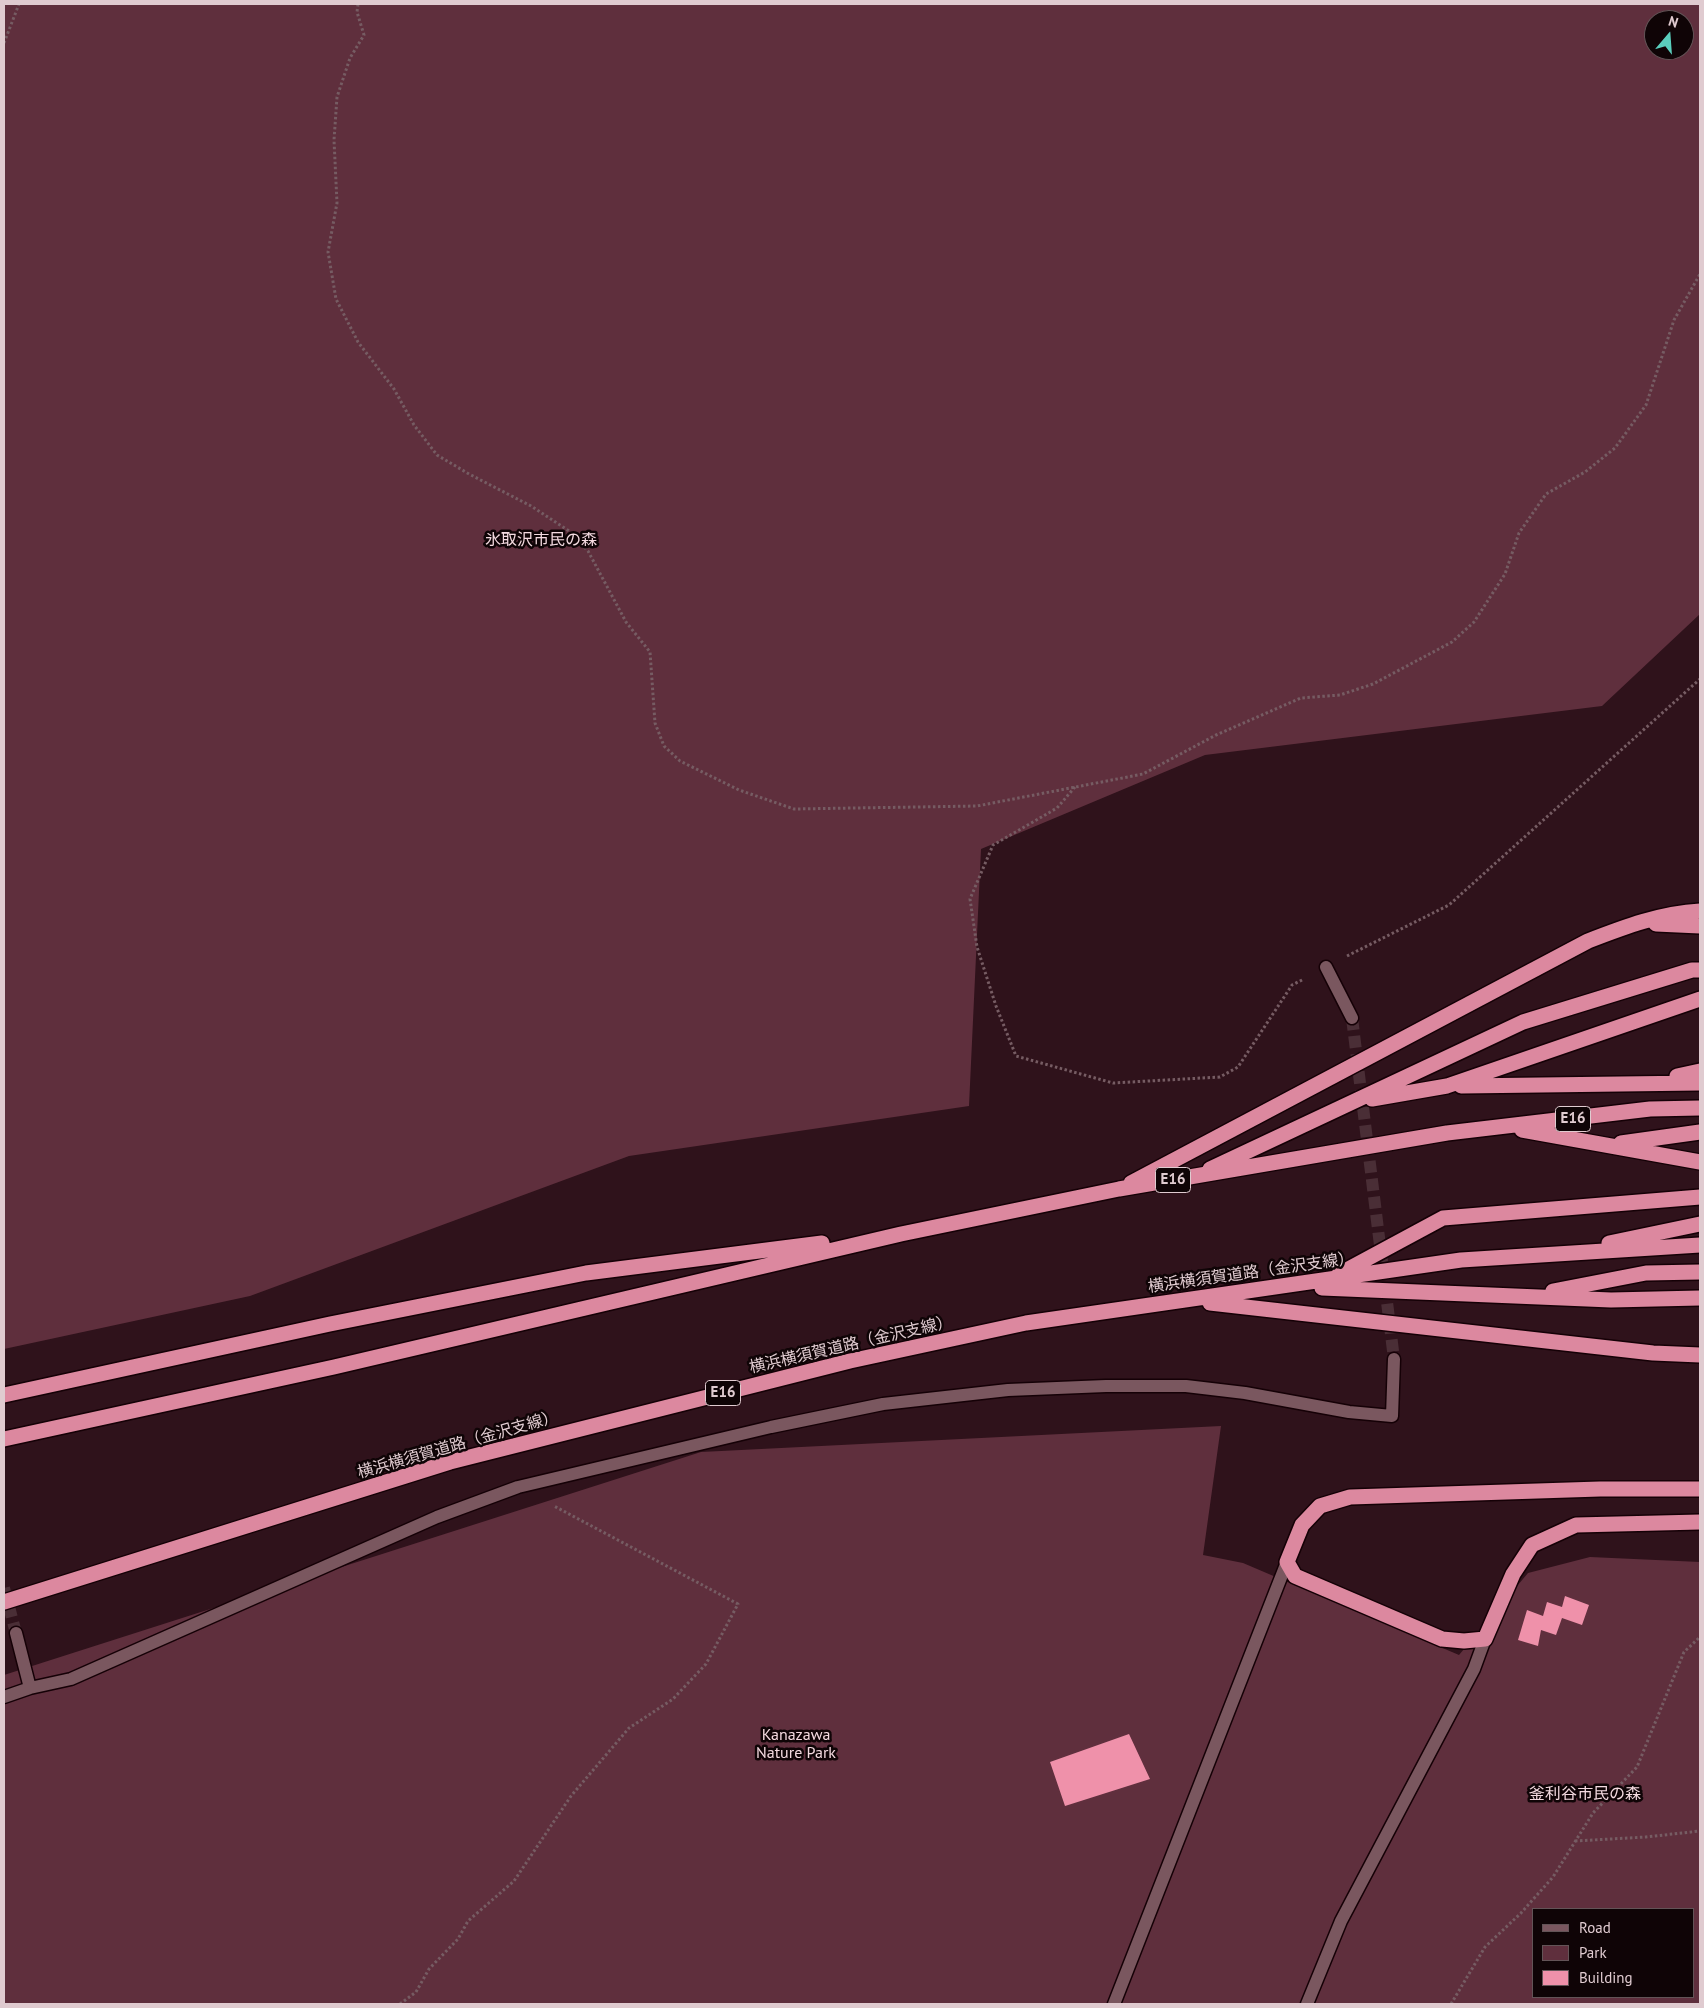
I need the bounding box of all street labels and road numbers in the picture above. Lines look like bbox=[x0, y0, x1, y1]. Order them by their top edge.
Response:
road number: E16 bbox=[1556, 1106, 1590, 1132]
road number: E16 bbox=[1156, 1168, 1190, 1192]
street label: 横浜横須賀道路（金沢支線） bbox=[1147, 1249, 1355, 1297]
street label: 横浜横須賀道路（金沢支線） bbox=[748, 1312, 954, 1378]
road number: E16 bbox=[706, 1380, 740, 1406]
street label: 横浜横須賀道路（金沢支線） bbox=[355, 1407, 561, 1483]

